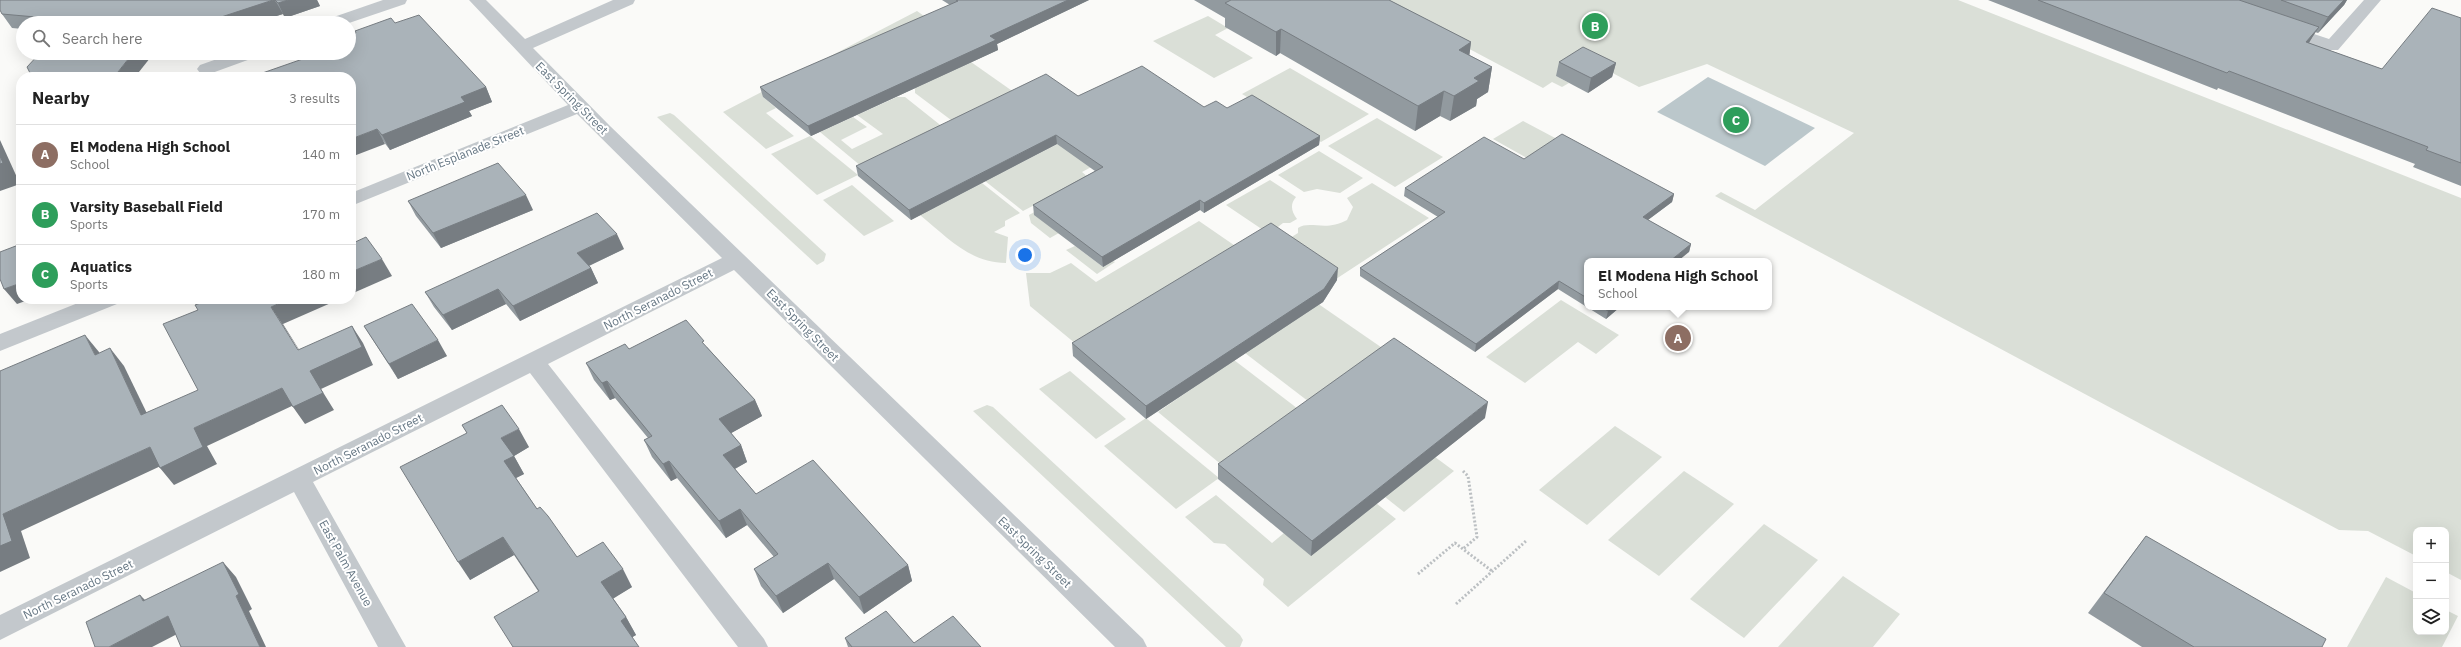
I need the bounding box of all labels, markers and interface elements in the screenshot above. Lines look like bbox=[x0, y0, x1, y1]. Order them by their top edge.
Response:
pin: B bbox=[1582, 11, 1608, 41]
search box bbox=[16, 16, 356, 60]
icon: search bbox=[30, 27, 52, 49]
text: Search here bbox=[62, 29, 142, 48]
street label: East Spring Street bbox=[533, 59, 611, 137]
text: Nearby bbox=[32, 87, 90, 109]
text: 3 results bbox=[289, 90, 340, 107]
pin: C bbox=[1723, 105, 1749, 135]
street label: North Esplanade Street bbox=[404, 123, 526, 183]
text: El Modena High School bbox=[70, 137, 230, 156]
text: A bbox=[41, 146, 49, 163]
text: 140 m bbox=[302, 146, 340, 163]
text: School bbox=[70, 156, 110, 173]
text: Varsity Baseball Field bbox=[70, 197, 223, 216]
text: B bbox=[41, 206, 49, 223]
text: 170 m bbox=[302, 206, 340, 223]
text: Sports bbox=[70, 216, 108, 233]
your location bbox=[1015, 245, 1035, 265]
text: Aquatics bbox=[70, 257, 132, 276]
popup bbox=[1584, 258, 1772, 310]
street label: North Seranado Street bbox=[601, 265, 715, 333]
text: C bbox=[41, 266, 49, 283]
text: 180 m bbox=[302, 266, 340, 283]
text: El Modena High School bbox=[1598, 266, 1758, 285]
text: Sports bbox=[70, 276, 108, 293]
text: School bbox=[1598, 285, 1638, 302]
street label: East Spring Street bbox=[764, 286, 842, 364]
pin: A bbox=[1665, 323, 1691, 353]
street label: North Seranado Street bbox=[311, 410, 425, 478]
street label: East Spring Street bbox=[995, 513, 1075, 591]
street label: East Palm Avenue bbox=[316, 517, 376, 609]
map controls bbox=[2413, 527, 2449, 635]
button: + bbox=[2413, 527, 2449, 563]
street label: North Seranado Street bbox=[21, 556, 135, 622]
button: − bbox=[2413, 563, 2449, 599]
button: layers bbox=[2413, 599, 2449, 635]

